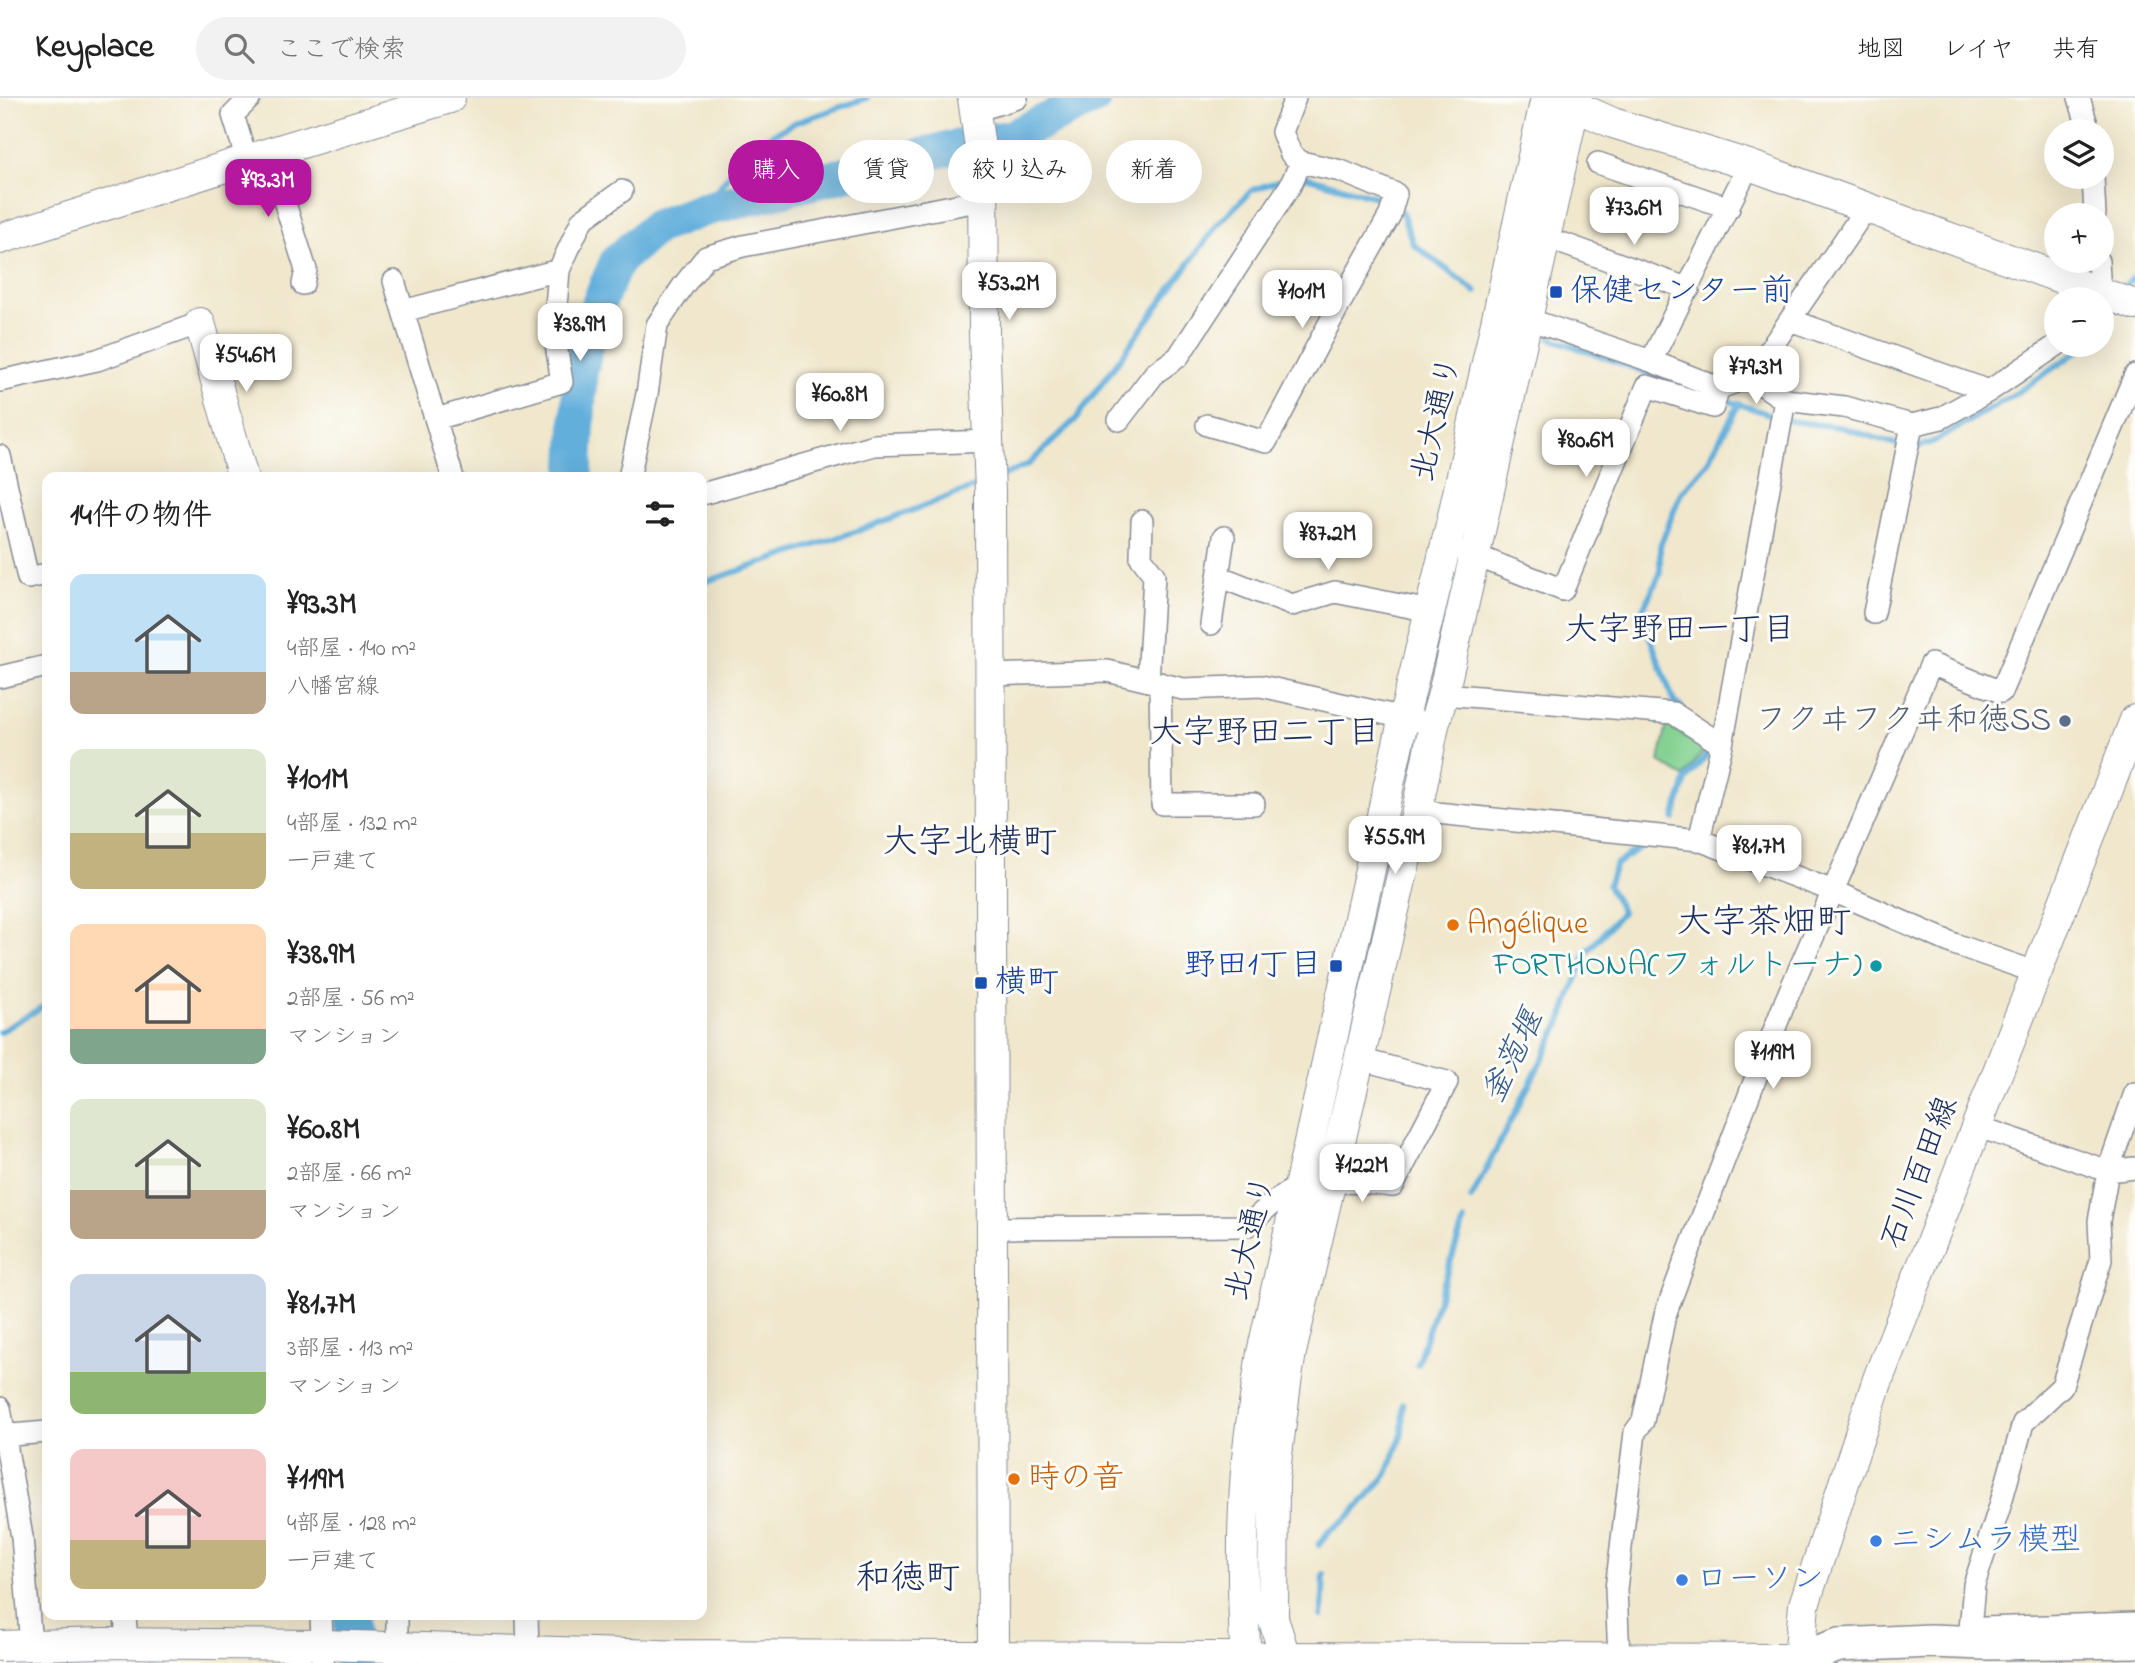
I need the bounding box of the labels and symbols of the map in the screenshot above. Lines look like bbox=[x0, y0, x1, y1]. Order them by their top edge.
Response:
pin: ¥93.3M bbox=[211, 159, 325, 219]
pin: ¥73.6M bbox=[1577, 188, 1691, 247]
pin: ¥53.2M bbox=[952, 262, 1066, 322]
place label: 保健センター前 bbox=[1570, 269, 1793, 316]
pin: ¥101M bbox=[1253, 271, 1351, 330]
marker: 保健センター前 bbox=[1548, 284, 1564, 300]
pin: ¥38.9M bbox=[523, 303, 637, 363]
pin: ¥54.6M bbox=[189, 334, 303, 394]
pin: ¥79.3M bbox=[1699, 346, 1813, 406]
street label: 北大通り bbox=[1401, 351, 1475, 487]
pin: ¥60.8M bbox=[783, 374, 897, 433]
pin: ¥80.6M bbox=[1529, 420, 1643, 479]
pin: ¥87.2M bbox=[1271, 512, 1385, 572]
district label: 大字野田一丁目 bbox=[1565, 607, 1796, 655]
place label: フクヰフクヰ和徳SS bbox=[1755, 698, 2051, 745]
district label: 大字野田二丁目 bbox=[1150, 710, 1381, 758]
marker: フクヰフクヰ和徳SS bbox=[2057, 713, 2073, 729]
pin: ¥55.9M bbox=[1338, 816, 1452, 876]
district label: 大字北横町 bbox=[882, 818, 1058, 869]
pin: ¥81.7M bbox=[1702, 826, 1816, 885]
district label: 大字茶畑町 bbox=[1676, 898, 1852, 949]
place label: Angélique bbox=[1467, 902, 1589, 949]
marker: Angélique bbox=[1445, 917, 1461, 933]
place label: 野田1丁目 bbox=[1184, 943, 1322, 990]
place label: FORTHONA(フォルトーナ) bbox=[1492, 943, 1862, 990]
marker: 野田1丁目 bbox=[1328, 958, 1344, 974]
marker: FORTHONA(フォルトーナ) bbox=[1868, 958, 1884, 974]
place label: 横町 bbox=[995, 960, 1059, 1007]
marker: 横町 bbox=[973, 975, 989, 991]
water label: 釜萢堰 bbox=[1471, 999, 1559, 1112]
pin: ¥119M bbox=[1724, 1032, 1822, 1091]
street label: 石川百田線 bbox=[1870, 1090, 1972, 1256]
pin: ¥122M bbox=[1313, 1144, 1411, 1204]
street label: 北大通り bbox=[1215, 1170, 1289, 1306]
place label: 時の音 bbox=[1028, 1456, 1124, 1503]
marker: 時の音 bbox=[1006, 1471, 1022, 1487]
place label: ニシムラ模型 bbox=[1890, 1518, 2081, 1565]
marker: ニシムラ模型 bbox=[1868, 1533, 1884, 1549]
district label: 和徳町 bbox=[855, 1554, 961, 1605]
place label: ローソン bbox=[1696, 1557, 1824, 1604]
marker: ローソン bbox=[1674, 1572, 1690, 1588]

